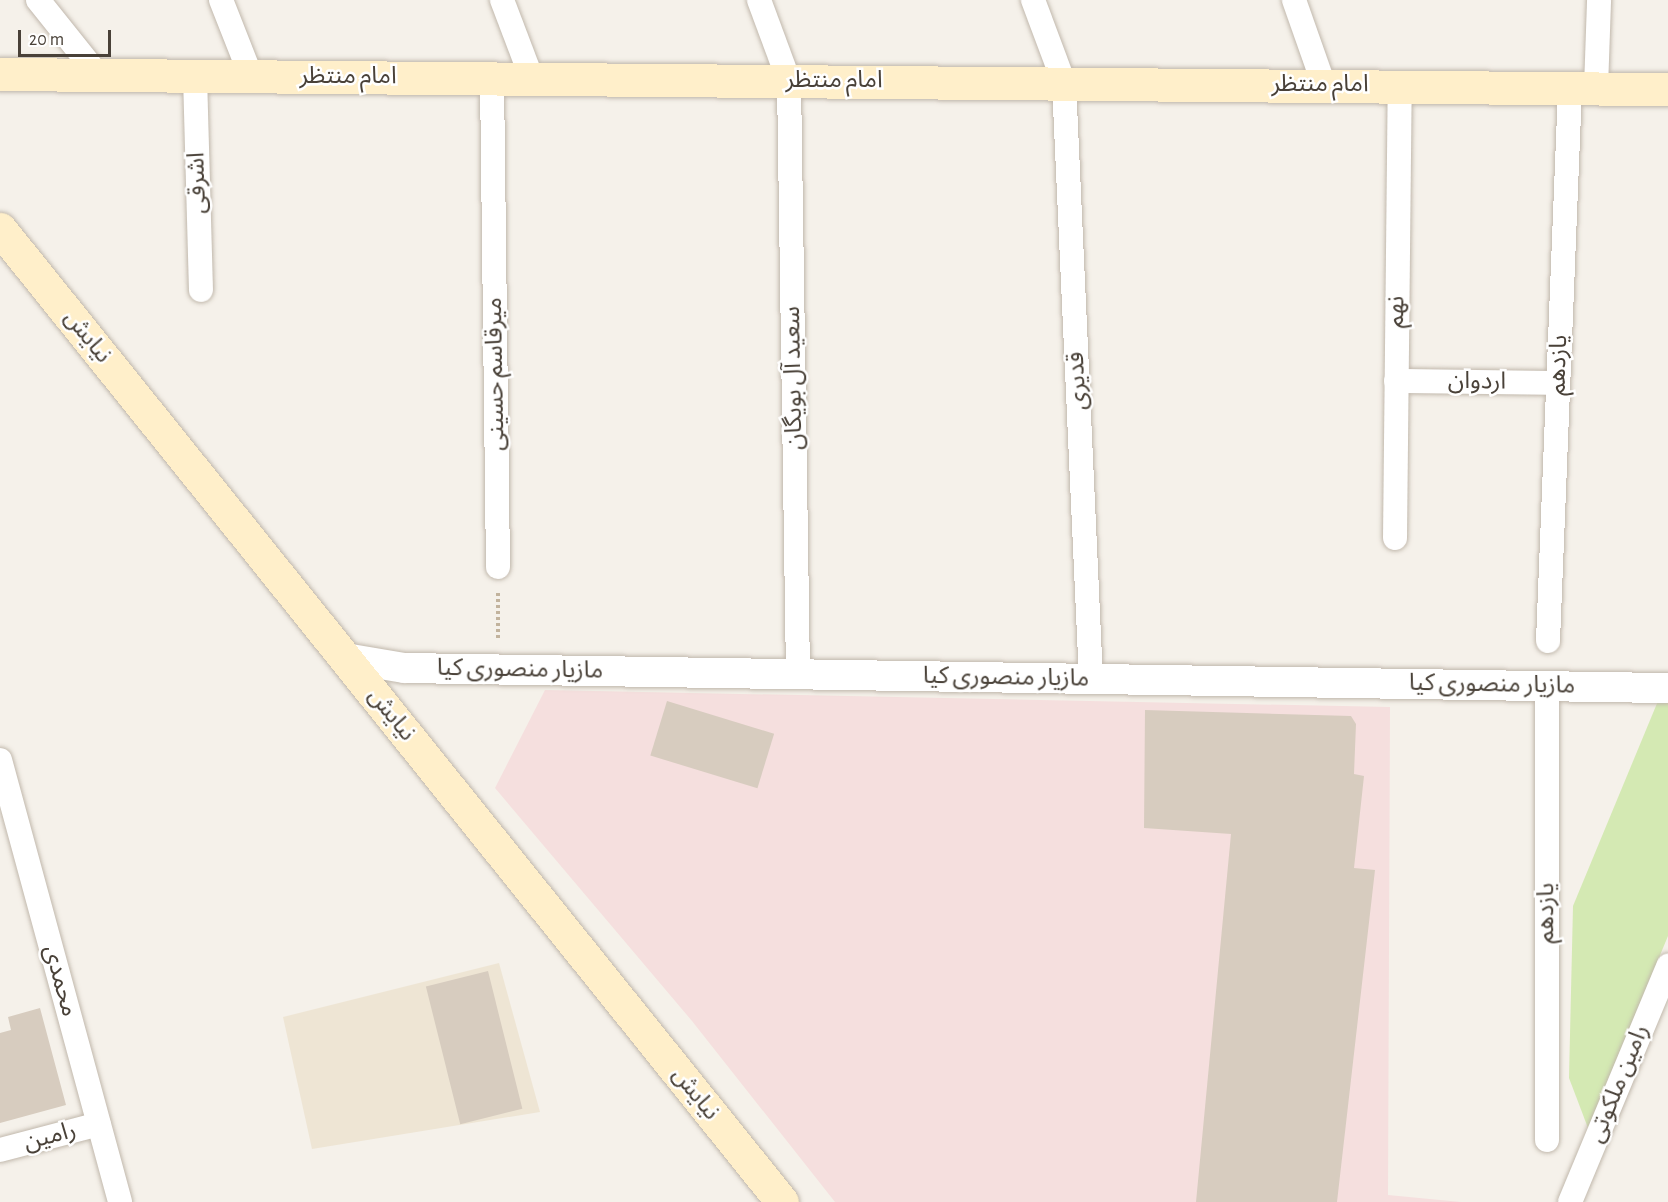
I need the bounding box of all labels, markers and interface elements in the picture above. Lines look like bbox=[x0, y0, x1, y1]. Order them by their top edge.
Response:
scale bar bbox=[21, 18, 114, 56]
text: 20 m bbox=[29, 31, 64, 49]
street label: امام منتظر bbox=[299, 63, 397, 91]
street label: امام منتظر bbox=[785, 67, 883, 95]
street label: امام منتظر bbox=[1271, 71, 1369, 99]
street label: اشرقی bbox=[183, 152, 213, 214]
street label: نهم bbox=[1382, 296, 1412, 328]
street label: میرقاسم حسینی bbox=[480, 297, 512, 451]
street label: نیایش bbox=[57, 305, 117, 369]
street label: سعید آل بویگان bbox=[778, 306, 810, 450]
street label: یازدهم bbox=[1544, 334, 1574, 396]
street label: قدیری bbox=[1062, 351, 1094, 411]
street label: اردوان bbox=[1448, 367, 1506, 397]
street label: مازیار منصوری کیا bbox=[437, 654, 603, 686]
street label: مازیار منصوری کیا bbox=[923, 662, 1089, 694]
street label: مازیار منصوری کیا bbox=[1409, 669, 1575, 701]
street label: نیایش bbox=[361, 683, 421, 747]
street label: یازدهم bbox=[1533, 883, 1561, 943]
street label: محمدی bbox=[37, 942, 83, 1020]
street label: رامین ملکوتی bbox=[1582, 1021, 1656, 1147]
street label: نیایش bbox=[665, 1062, 725, 1126]
street label: رامین bbox=[21, 1116, 79, 1158]

